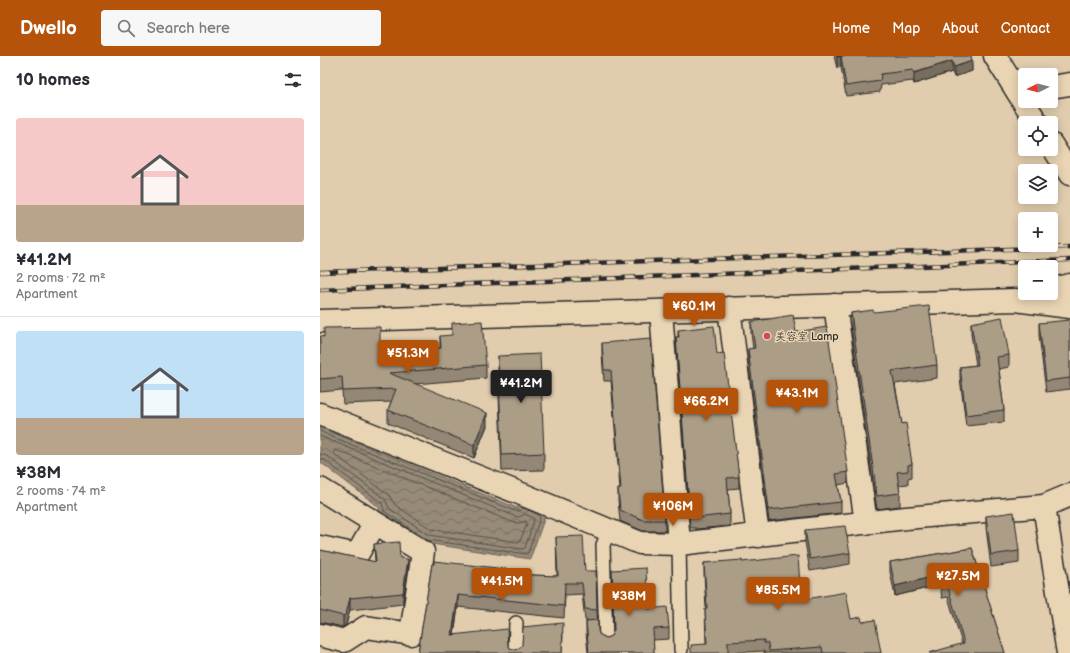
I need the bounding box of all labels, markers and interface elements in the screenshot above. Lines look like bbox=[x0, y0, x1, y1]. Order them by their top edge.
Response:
search box bbox=[101, 10, 381, 46]
text: Dwello bbox=[20, 17, 77, 40]
icon: search bbox=[115, 17, 137, 39]
text: Search here bbox=[147, 19, 230, 38]
text: Home bbox=[832, 20, 870, 37]
text: Map bbox=[892, 20, 920, 37]
text: About bbox=[942, 20, 979, 37]
text: Contact bbox=[1001, 20, 1050, 37]
north arrow bbox=[1018, 68, 1058, 108]
map controls bbox=[1018, 68, 1058, 300]
icon: filters bbox=[282, 69, 304, 91]
text: 10 homes bbox=[16, 70, 90, 90]
button: locate bbox=[1018, 116, 1058, 156]
icon: home bbox=[124, 144, 196, 216]
button: layers bbox=[1018, 164, 1058, 204]
button: + bbox=[1018, 212, 1058, 252]
text: ¥41.2M bbox=[16, 250, 72, 270]
button: − bbox=[1018, 260, 1058, 300]
text: 2 rooms · 72 m² bbox=[16, 270, 106, 286]
text: Apartment bbox=[16, 286, 77, 302]
pin: ¥60.1M bbox=[661, 293, 727, 327]
text: ¥60.1M bbox=[672, 298, 716, 314]
place label: 美容室 Lamp bbox=[775, 330, 839, 343]
marker: 美容室 Lamp bbox=[762, 331, 772, 341]
pin: ¥51.3M bbox=[375, 340, 441, 374]
text: ¥51.3M bbox=[387, 345, 429, 361]
icon: home bbox=[124, 357, 196, 429]
pin: ¥41.2M bbox=[488, 370, 554, 404]
text: ¥41.2M bbox=[500, 375, 542, 391]
pin: ¥43.1M bbox=[764, 380, 830, 414]
text: ¥43.1M bbox=[776, 385, 818, 401]
pin: ¥66.2M bbox=[673, 388, 739, 422]
text: ¥66.2M bbox=[683, 393, 729, 409]
text: ¥38M bbox=[16, 463, 61, 483]
text: 2 rooms · 74 m² bbox=[16, 483, 106, 499]
pin: ¥106M bbox=[645, 493, 701, 527]
text: ¥106M bbox=[653, 498, 693, 514]
text: Apartment bbox=[16, 499, 77, 515]
pin: ¥27.5M bbox=[925, 563, 991, 597]
pin: ¥41.5M bbox=[469, 568, 535, 602]
text: ¥27.5M bbox=[936, 568, 980, 584]
text: ¥41.5M bbox=[481, 573, 523, 589]
pin: ¥85.5M bbox=[745, 577, 811, 611]
text: ¥85.5M bbox=[756, 582, 800, 598]
pin: ¥38M bbox=[605, 583, 653, 617]
text: ¥38M bbox=[612, 588, 646, 604]

